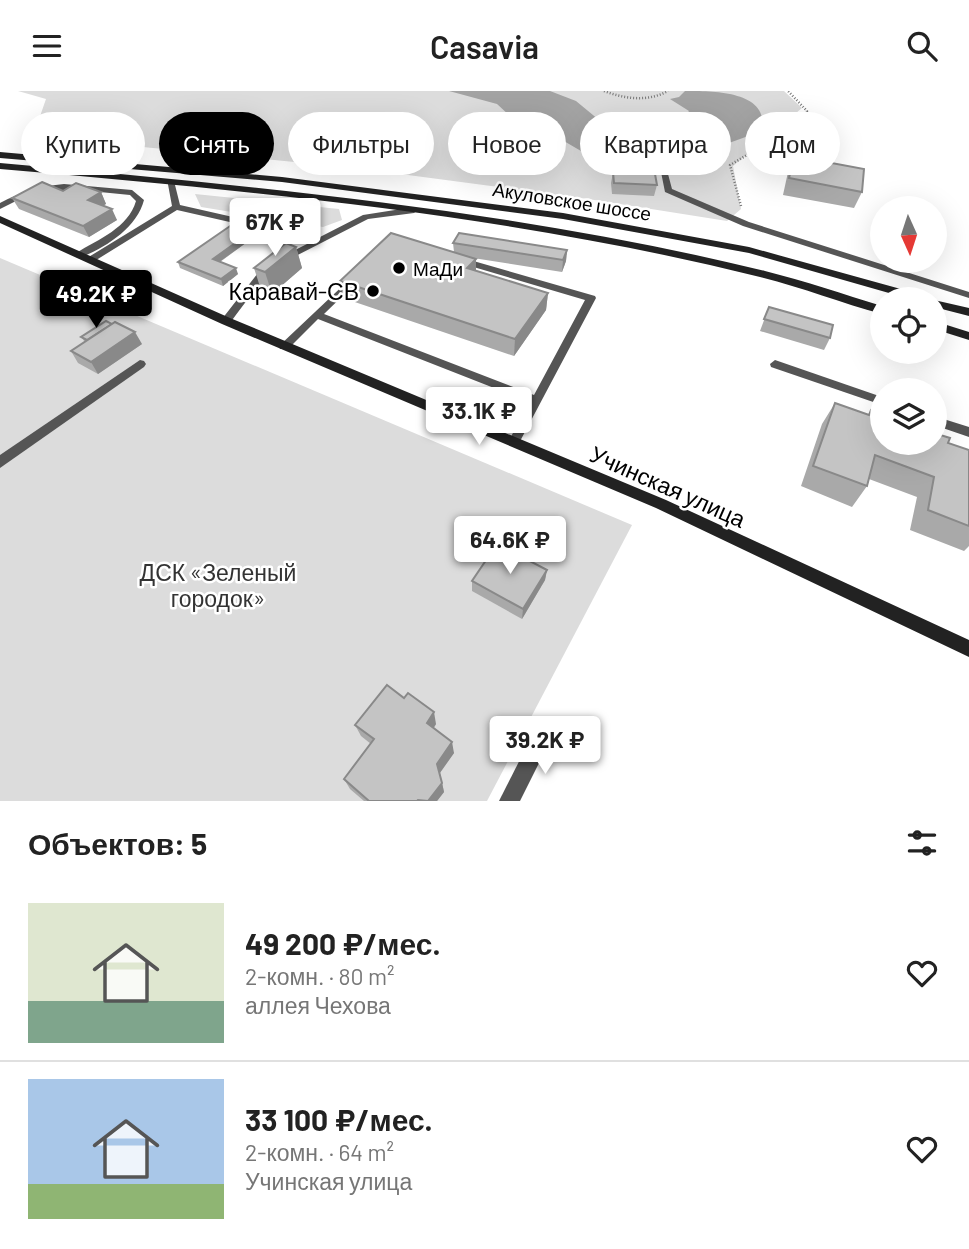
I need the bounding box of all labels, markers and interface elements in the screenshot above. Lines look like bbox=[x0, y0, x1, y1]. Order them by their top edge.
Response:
icon: menu bbox=[28, 27, 66, 65]
text: Casavia bbox=[430, 27, 539, 65]
icon: search bbox=[903, 27, 941, 65]
chip: Купить bbox=[21, 112, 145, 175]
chip: Снять bbox=[159, 112, 274, 175]
chip: Фильтры bbox=[288, 112, 434, 175]
chip: Новое bbox=[448, 112, 566, 175]
chip: Квартира bbox=[580, 112, 731, 175]
chip: Дом bbox=[745, 112, 840, 175]
street label: Акуловское шоссе bbox=[491, 177, 653, 225]
north arrow bbox=[870, 196, 947, 273]
map controls bbox=[870, 196, 947, 455]
pin: 67K ₽ bbox=[226, 199, 324, 258]
text: 67K ₽ bbox=[246, 207, 304, 235]
place label: МаДи bbox=[413, 257, 463, 280]
marker: МаДи bbox=[391, 260, 407, 276]
pin: 49.2K ₽ bbox=[31, 271, 161, 330]
place label: Каравай-СВ bbox=[229, 277, 359, 305]
text: 49.2K ₽ bbox=[56, 279, 136, 307]
marker: Каравай-СВ bbox=[365, 283, 381, 299]
button: locate bbox=[870, 287, 947, 364]
button: layers bbox=[870, 378, 947, 455]
pin: 33.1K ₽ bbox=[414, 387, 544, 447]
text: 33.1K ₽ bbox=[442, 396, 516, 424]
street label: Учинская улица bbox=[586, 439, 750, 533]
pin: 64.6K ₽ bbox=[445, 517, 575, 576]
text: 64.6K ₽ bbox=[470, 525, 550, 553]
park label: ДСК «Зеленый городок» bbox=[140, 558, 296, 612]
pin: 39.2K ₽ bbox=[480, 717, 610, 776]
text: 39.2K ₽ bbox=[506, 725, 584, 753]
icon: filters bbox=[903, 824, 941, 862]
text: Объектов: 5 bbox=[28, 825, 207, 861]
text: 49 200 ₽/мес. bbox=[245, 925, 441, 961]
icon: home bbox=[84, 931, 168, 1015]
icon: heart bbox=[903, 954, 941, 992]
text: 2-комн. · 80 m² bbox=[245, 962, 395, 990]
text: аллея Чехова bbox=[245, 991, 391, 1019]
text: 33 100 ₽/мес. bbox=[245, 1101, 433, 1137]
icon: home bbox=[84, 1107, 168, 1191]
icon: heart bbox=[903, 1130, 941, 1168]
text: 2-комн. · 64 m² bbox=[245, 1138, 394, 1166]
text: Учинская улица bbox=[245, 1167, 412, 1195]

